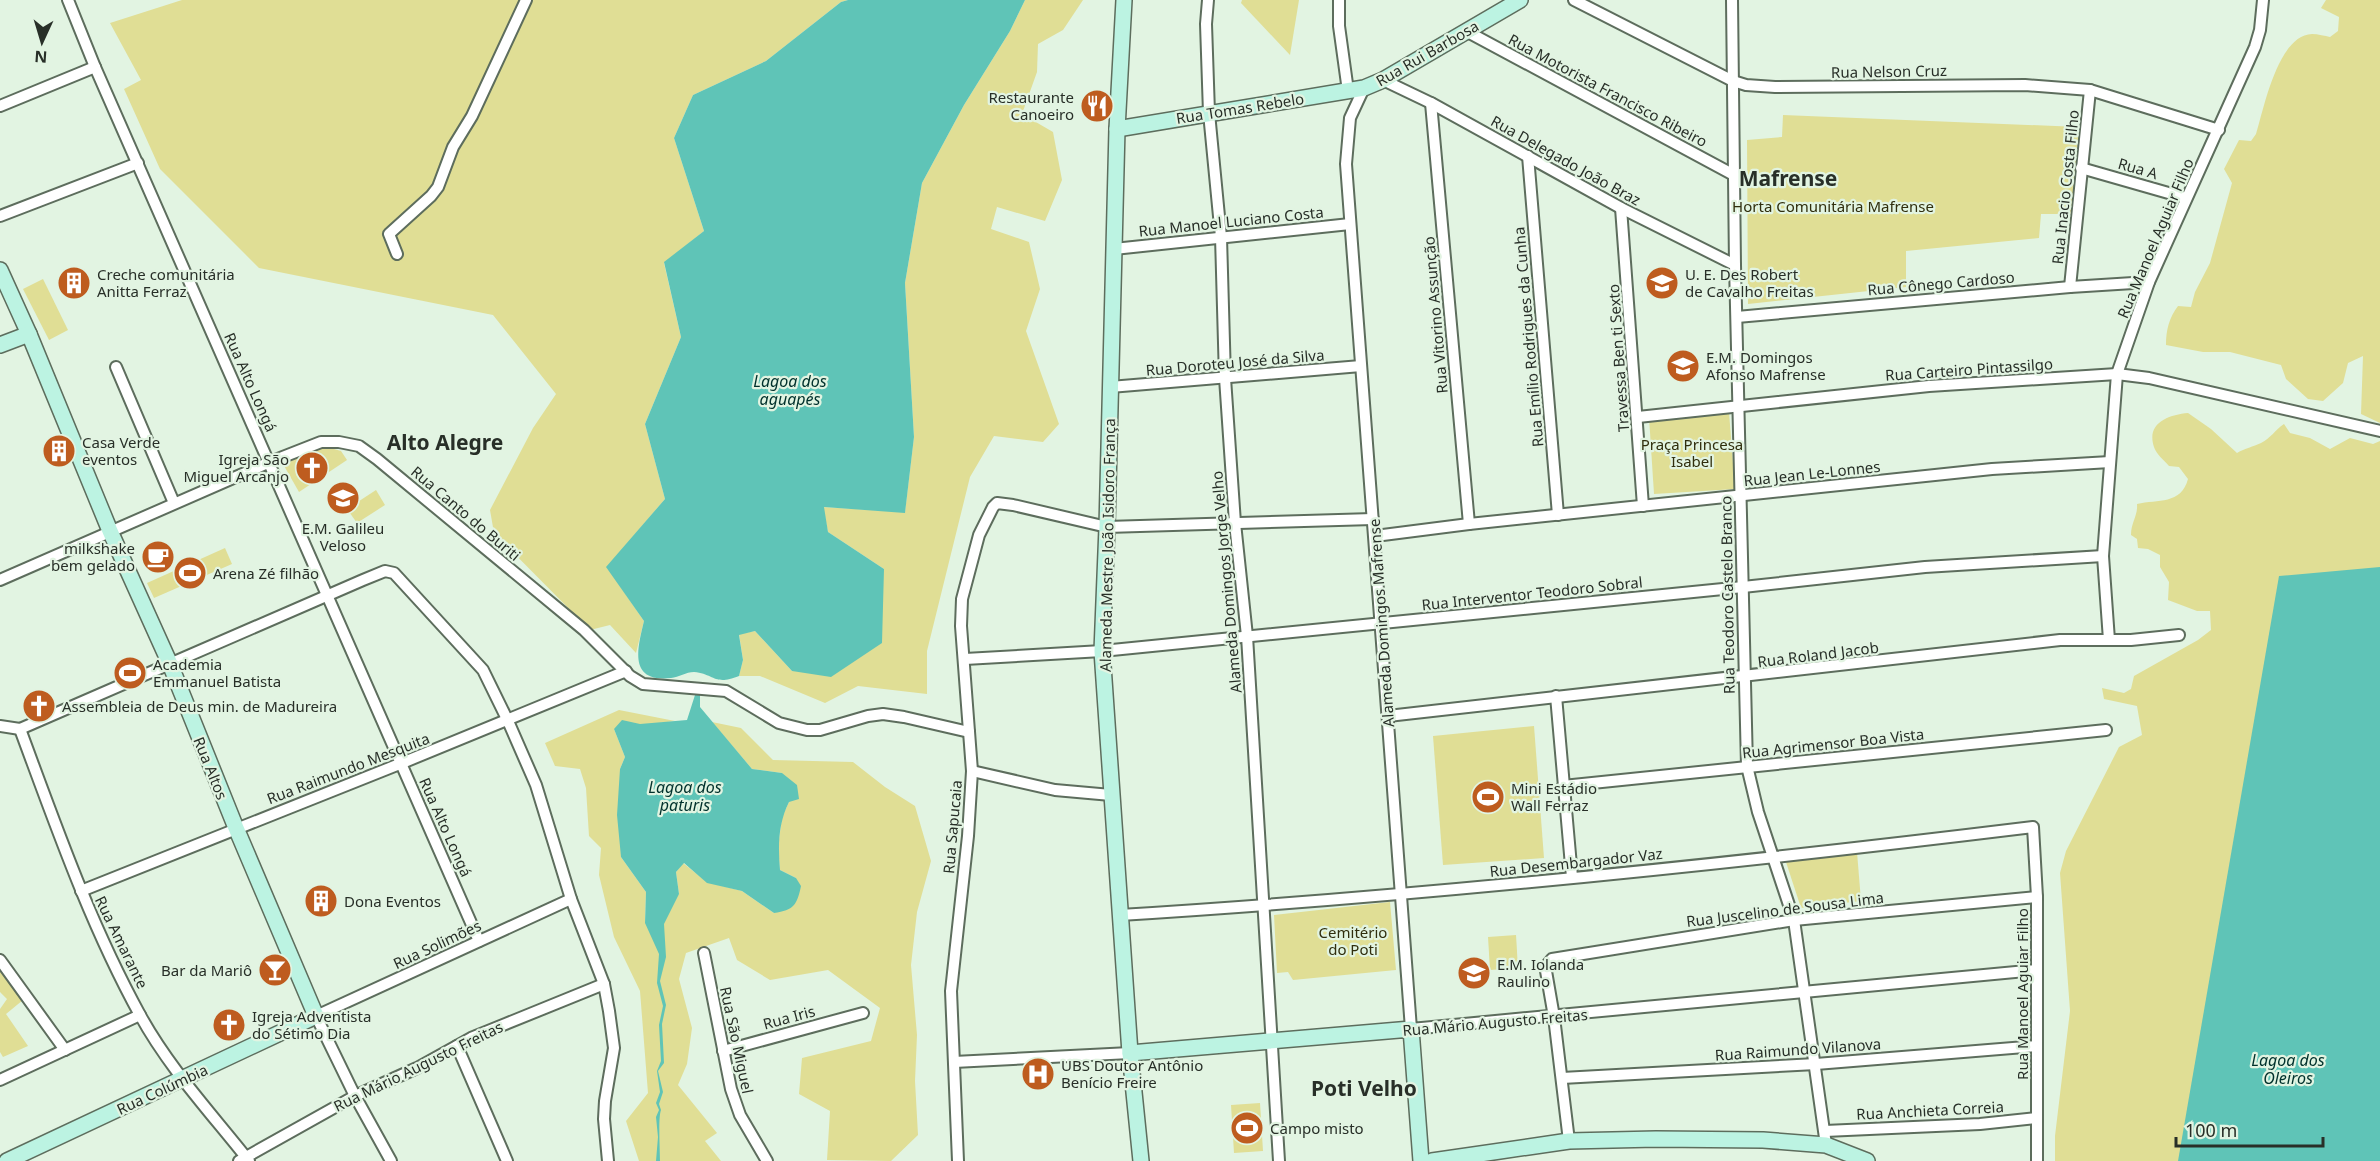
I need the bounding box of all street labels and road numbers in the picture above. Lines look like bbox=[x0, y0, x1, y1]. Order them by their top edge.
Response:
street label: Rua Rui Barbosa bbox=[1372, 15, 1482, 91]
street label: Rua Motorista Francisco Ribeiro bbox=[1505, 29, 1711, 151]
street label: Rua Nelson Cruz bbox=[1831, 60, 1947, 82]
street label: Rua Tomas Rebelo bbox=[1175, 88, 1305, 128]
street label: Rua Inacio Costa Filho bbox=[2047, 109, 2083, 265]
street label: Rua Delegado João Braz bbox=[1488, 110, 1644, 210]
street label: Rua A bbox=[2116, 153, 2161, 183]
street label: Rua Manoel Aguiar Filho bbox=[2112, 155, 2198, 321]
street label: Rua Manoel Luciano Costa bbox=[1137, 201, 1325, 241]
street label: Rua Emílio Rodrigues da Cunha bbox=[1508, 226, 1548, 448]
street label: Rua Vitorino Assunção bbox=[1418, 236, 1452, 394]
street label: Rua Cônego Cardoso bbox=[1867, 267, 2015, 299]
street label: Travessa Ben ti Sexto bbox=[1603, 283, 1633, 433]
street label: Rua Alto Longá bbox=[220, 329, 282, 435]
street label: Rua Doroteu José da Silva bbox=[1145, 344, 1325, 380]
street label: Rua Carteiro Pintassilgo bbox=[1884, 353, 2054, 385]
street label: Alameda Mestre João Isidoro França bbox=[1095, 418, 1119, 672]
street label: Rua Jean Le-Lonnes bbox=[1743, 456, 1881, 490]
street label: Rua Canto do Buriti bbox=[407, 461, 525, 565]
street label: Alameda Domingos Jorge Velho bbox=[1206, 470, 1246, 694]
street label: Rua Teodoro Castelo Branco bbox=[1715, 496, 1739, 694]
street label: Alameda Domingos Mafrense bbox=[1364, 518, 1398, 728]
street label: Rua Interventor Teodoro Sobral bbox=[1421, 571, 1643, 615]
street label: Rua Roland Jacob bbox=[1756, 637, 1880, 671]
street label: Rua Agrimensor Boa Vista bbox=[1741, 723, 1925, 763]
street label: Rua Raimundo Mesquita bbox=[264, 728, 432, 808]
street label: Rua Altos bbox=[189, 734, 233, 802]
street label: Rua Alto Longá bbox=[415, 774, 477, 880]
street label: Rua Sapucaia bbox=[938, 779, 966, 875]
street label: Rua Desembargador Vaz bbox=[1488, 843, 1664, 881]
street label: Rua Juscelino de Sousa Lima bbox=[1685, 887, 1885, 931]
street label: Rua Amarante bbox=[91, 892, 153, 992]
street label: Rua Manoel Aguiar Filho bbox=[2012, 908, 2032, 1080]
street label: Rua Solimões bbox=[390, 915, 484, 973]
street label: Rua São Miguel bbox=[716, 985, 758, 1095]
street label: Rua Iris bbox=[761, 1000, 817, 1034]
street label: Rua Mário Augusto Freitas bbox=[1402, 1004, 1588, 1040]
street label: Rua Mário Augusto Freitas bbox=[330, 1016, 506, 1116]
street label: Rua Raimundo Vilanova bbox=[1714, 1033, 1882, 1065]
street label: Rua Colúmbia bbox=[113, 1059, 211, 1119]
street label: Rua Anchieta Correia bbox=[1856, 1096, 2004, 1124]

